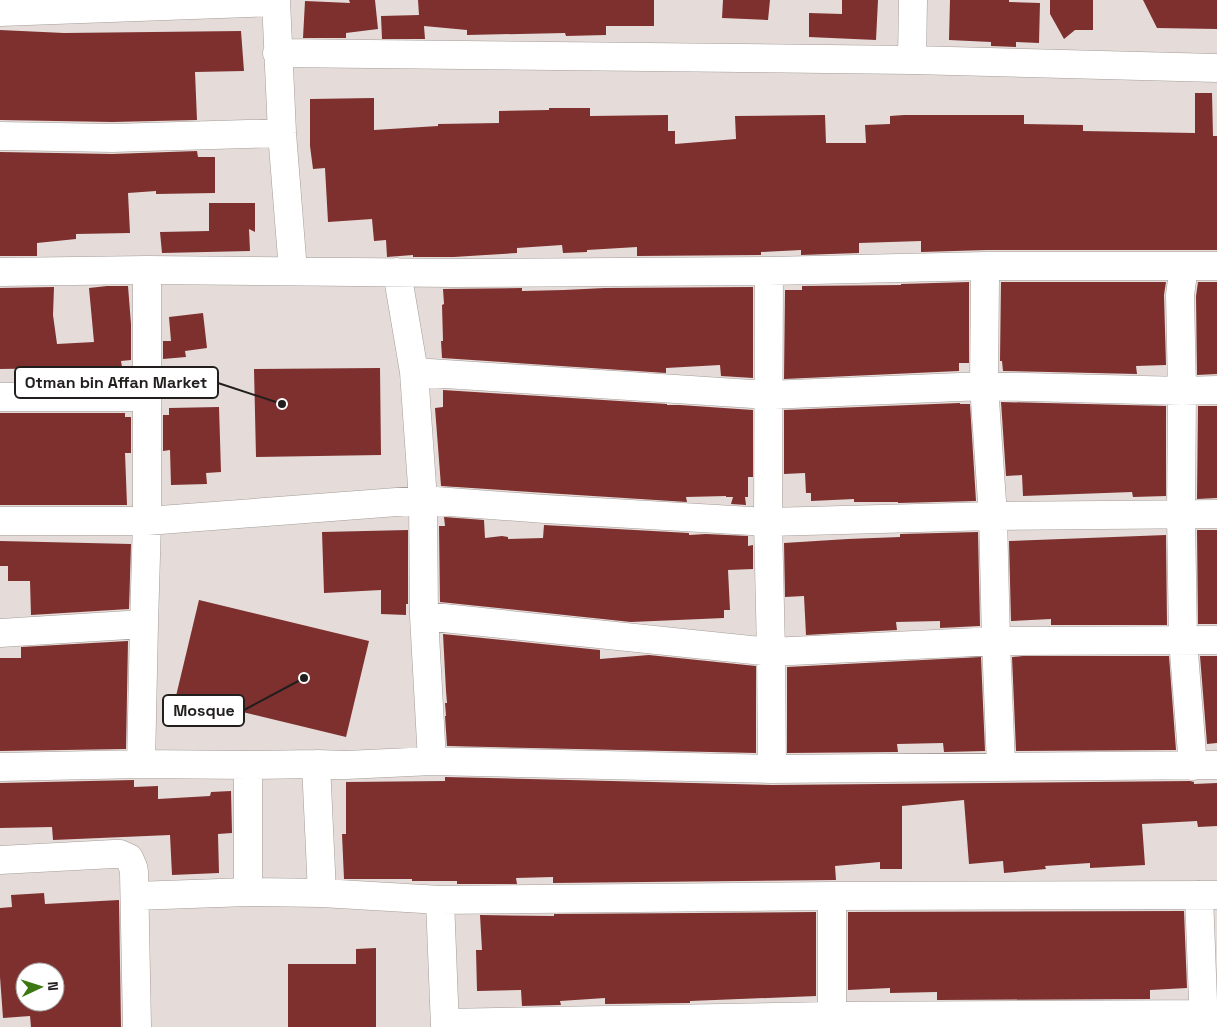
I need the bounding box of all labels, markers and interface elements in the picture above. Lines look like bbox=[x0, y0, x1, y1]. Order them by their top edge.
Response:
callout: Otman bin Affan Market bbox=[15, 367, 218, 398]
text: Otman bin Affan Market bbox=[25, 372, 207, 393]
callout: Mosque bbox=[163, 695, 244, 726]
text: Mosque bbox=[173, 700, 235, 721]
north arrow bbox=[15, 962, 65, 1012]
text: N bbox=[44, 981, 62, 991]

